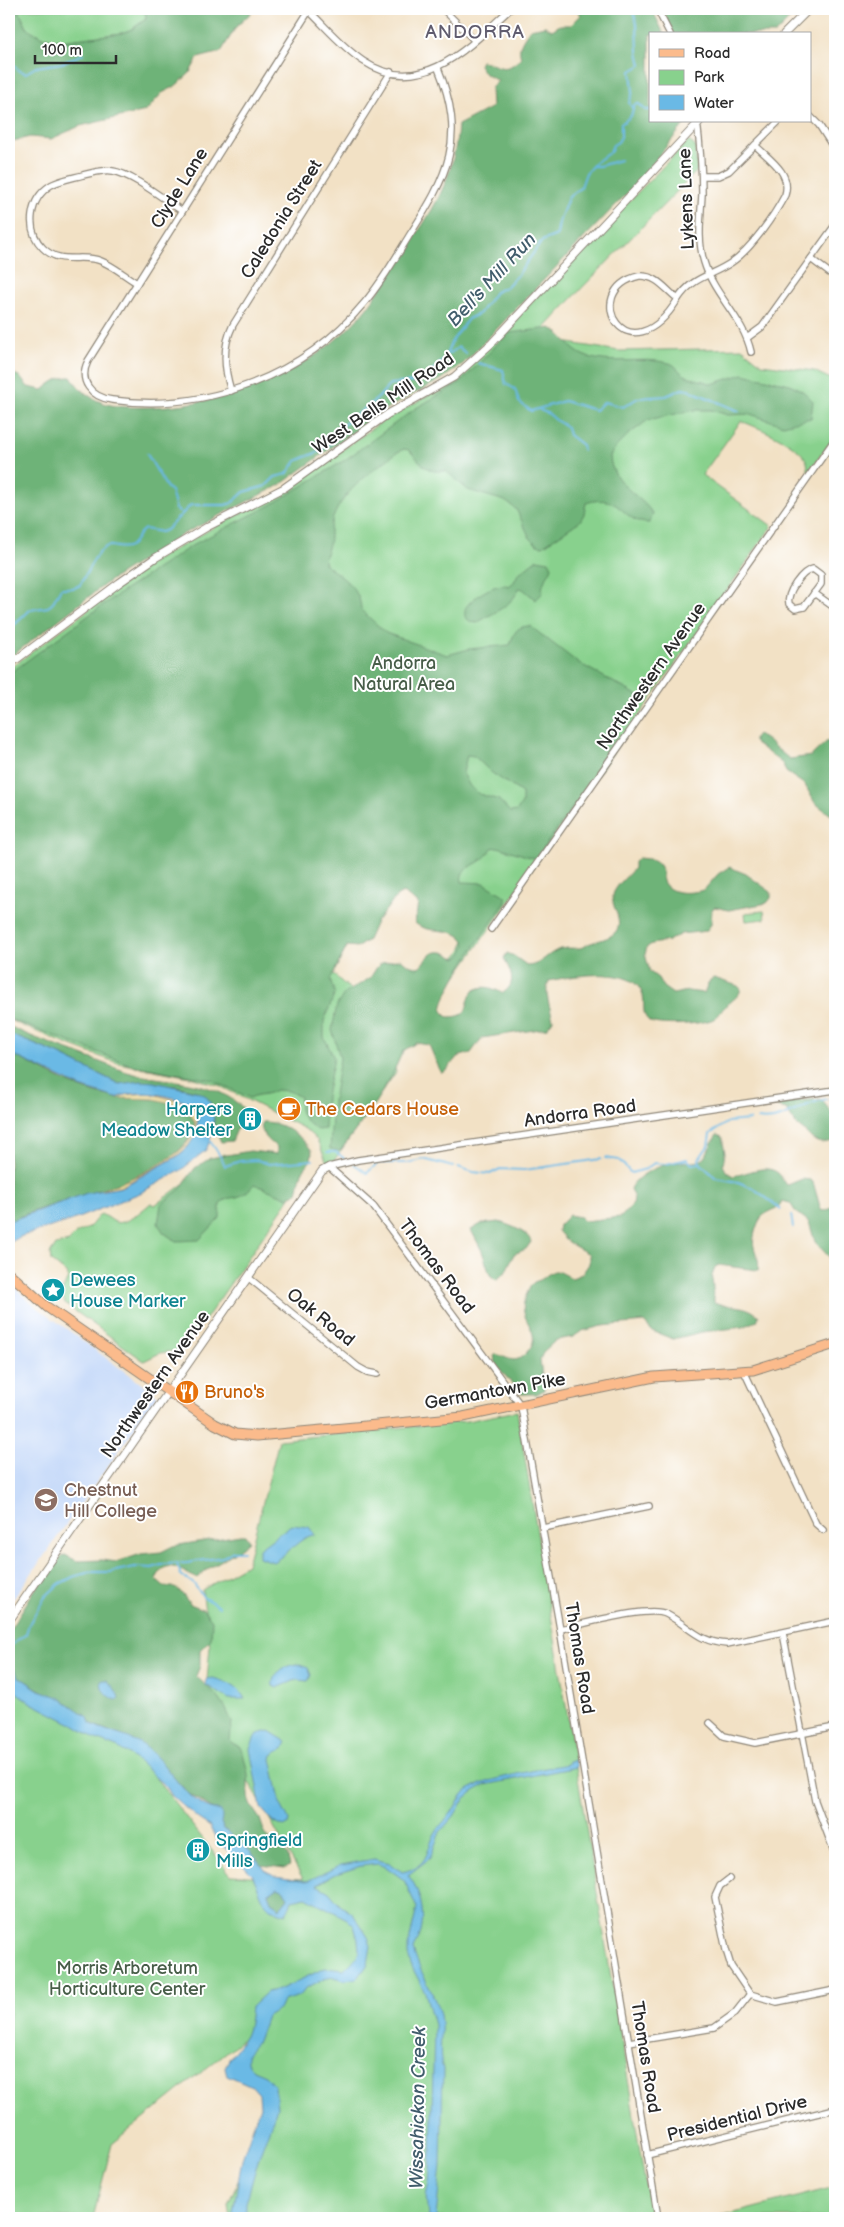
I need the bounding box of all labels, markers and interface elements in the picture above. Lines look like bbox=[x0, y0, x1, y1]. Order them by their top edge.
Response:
district label: ANDORRA bbox=[425, 21, 525, 44]
scale bar bbox=[35, 32, 116, 64]
legend bbox=[649, 32, 812, 122]
text: 100 m bbox=[42, 41, 82, 60]
text: Road bbox=[694, 44, 730, 63]
text: Park bbox=[694, 68, 725, 87]
text: Water bbox=[694, 94, 734, 113]
street label: Clyde Lane bbox=[146, 144, 213, 232]
street label: Lykens Lane bbox=[674, 147, 699, 250]
street label: Caledonia Street bbox=[236, 155, 327, 283]
water label: Bell's Mill Run bbox=[443, 228, 541, 332]
street label: West Bells Mill Road bbox=[308, 348, 458, 459]
street label: Northwestern Avenue bbox=[593, 598, 710, 754]
park label: Andorra Natural Area bbox=[353, 653, 455, 695]
street label: Andorra Road bbox=[523, 1095, 637, 1132]
cafe icon: The Cedars House bbox=[276, 1096, 302, 1122]
place label: Harpers Meadow Shelter bbox=[101, 1099, 233, 1141]
place label: The Cedars House bbox=[306, 1099, 459, 1120]
building icon: Harpers Meadow Shelter bbox=[237, 1106, 263, 1132]
street label: Thomas Road bbox=[394, 1215, 479, 1318]
place label: Dewees House Marker bbox=[70, 1270, 186, 1312]
place icon: Dewees House Marker bbox=[40, 1277, 66, 1303]
street label: Oak Road bbox=[283, 1284, 359, 1351]
street label: Northwestern Avenue bbox=[97, 1306, 214, 1462]
street label: Germantown Pike bbox=[423, 1369, 568, 1414]
restaurant icon: Bruno's bbox=[174, 1379, 200, 1405]
place label: Bruno's bbox=[204, 1382, 265, 1403]
place label: Chestnut Hill College bbox=[64, 1480, 157, 1522]
school or university icon: Chestnut Hill College bbox=[33, 1487, 59, 1513]
street label: Thomas Road bbox=[560, 1601, 599, 1715]
place label: Springfield Mills bbox=[216, 1830, 302, 1872]
building icon: Springfield Mills bbox=[185, 1837, 211, 1863]
park label: Morris Arboretum Horticulture Center bbox=[49, 1958, 206, 2000]
street label: Thomas Road bbox=[626, 2000, 665, 2114]
water label: Wissahickon Creek bbox=[406, 2026, 431, 2189]
street label: Presidential Drive bbox=[665, 2091, 810, 2146]

